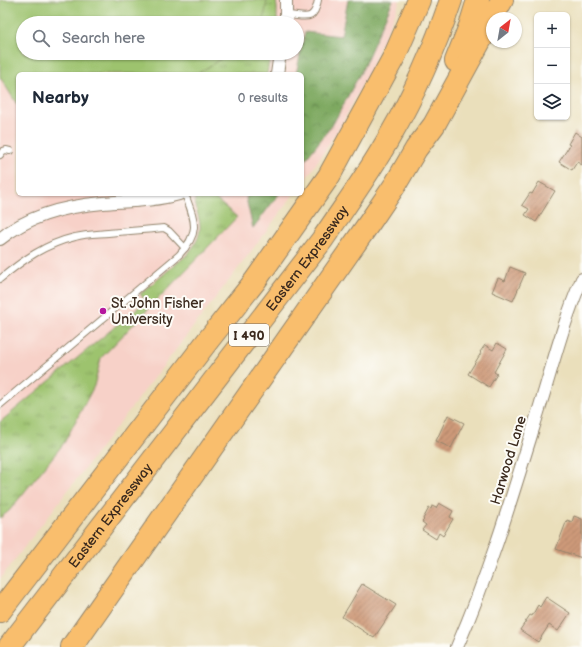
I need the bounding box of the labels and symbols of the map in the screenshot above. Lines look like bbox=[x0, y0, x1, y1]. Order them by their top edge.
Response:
north arrow bbox=[486, 12, 522, 48]
street label: Eastern Expressway bbox=[263, 202, 353, 315]
place label: St. John Fisher University bbox=[111, 295, 205, 328]
marker: St. John Fisher University bbox=[98, 306, 108, 316]
road number: I 490 bbox=[229, 324, 269, 346]
street label: Harwood Lane bbox=[487, 414, 530, 507]
street label: Eastern Expressway bbox=[65, 459, 157, 571]

